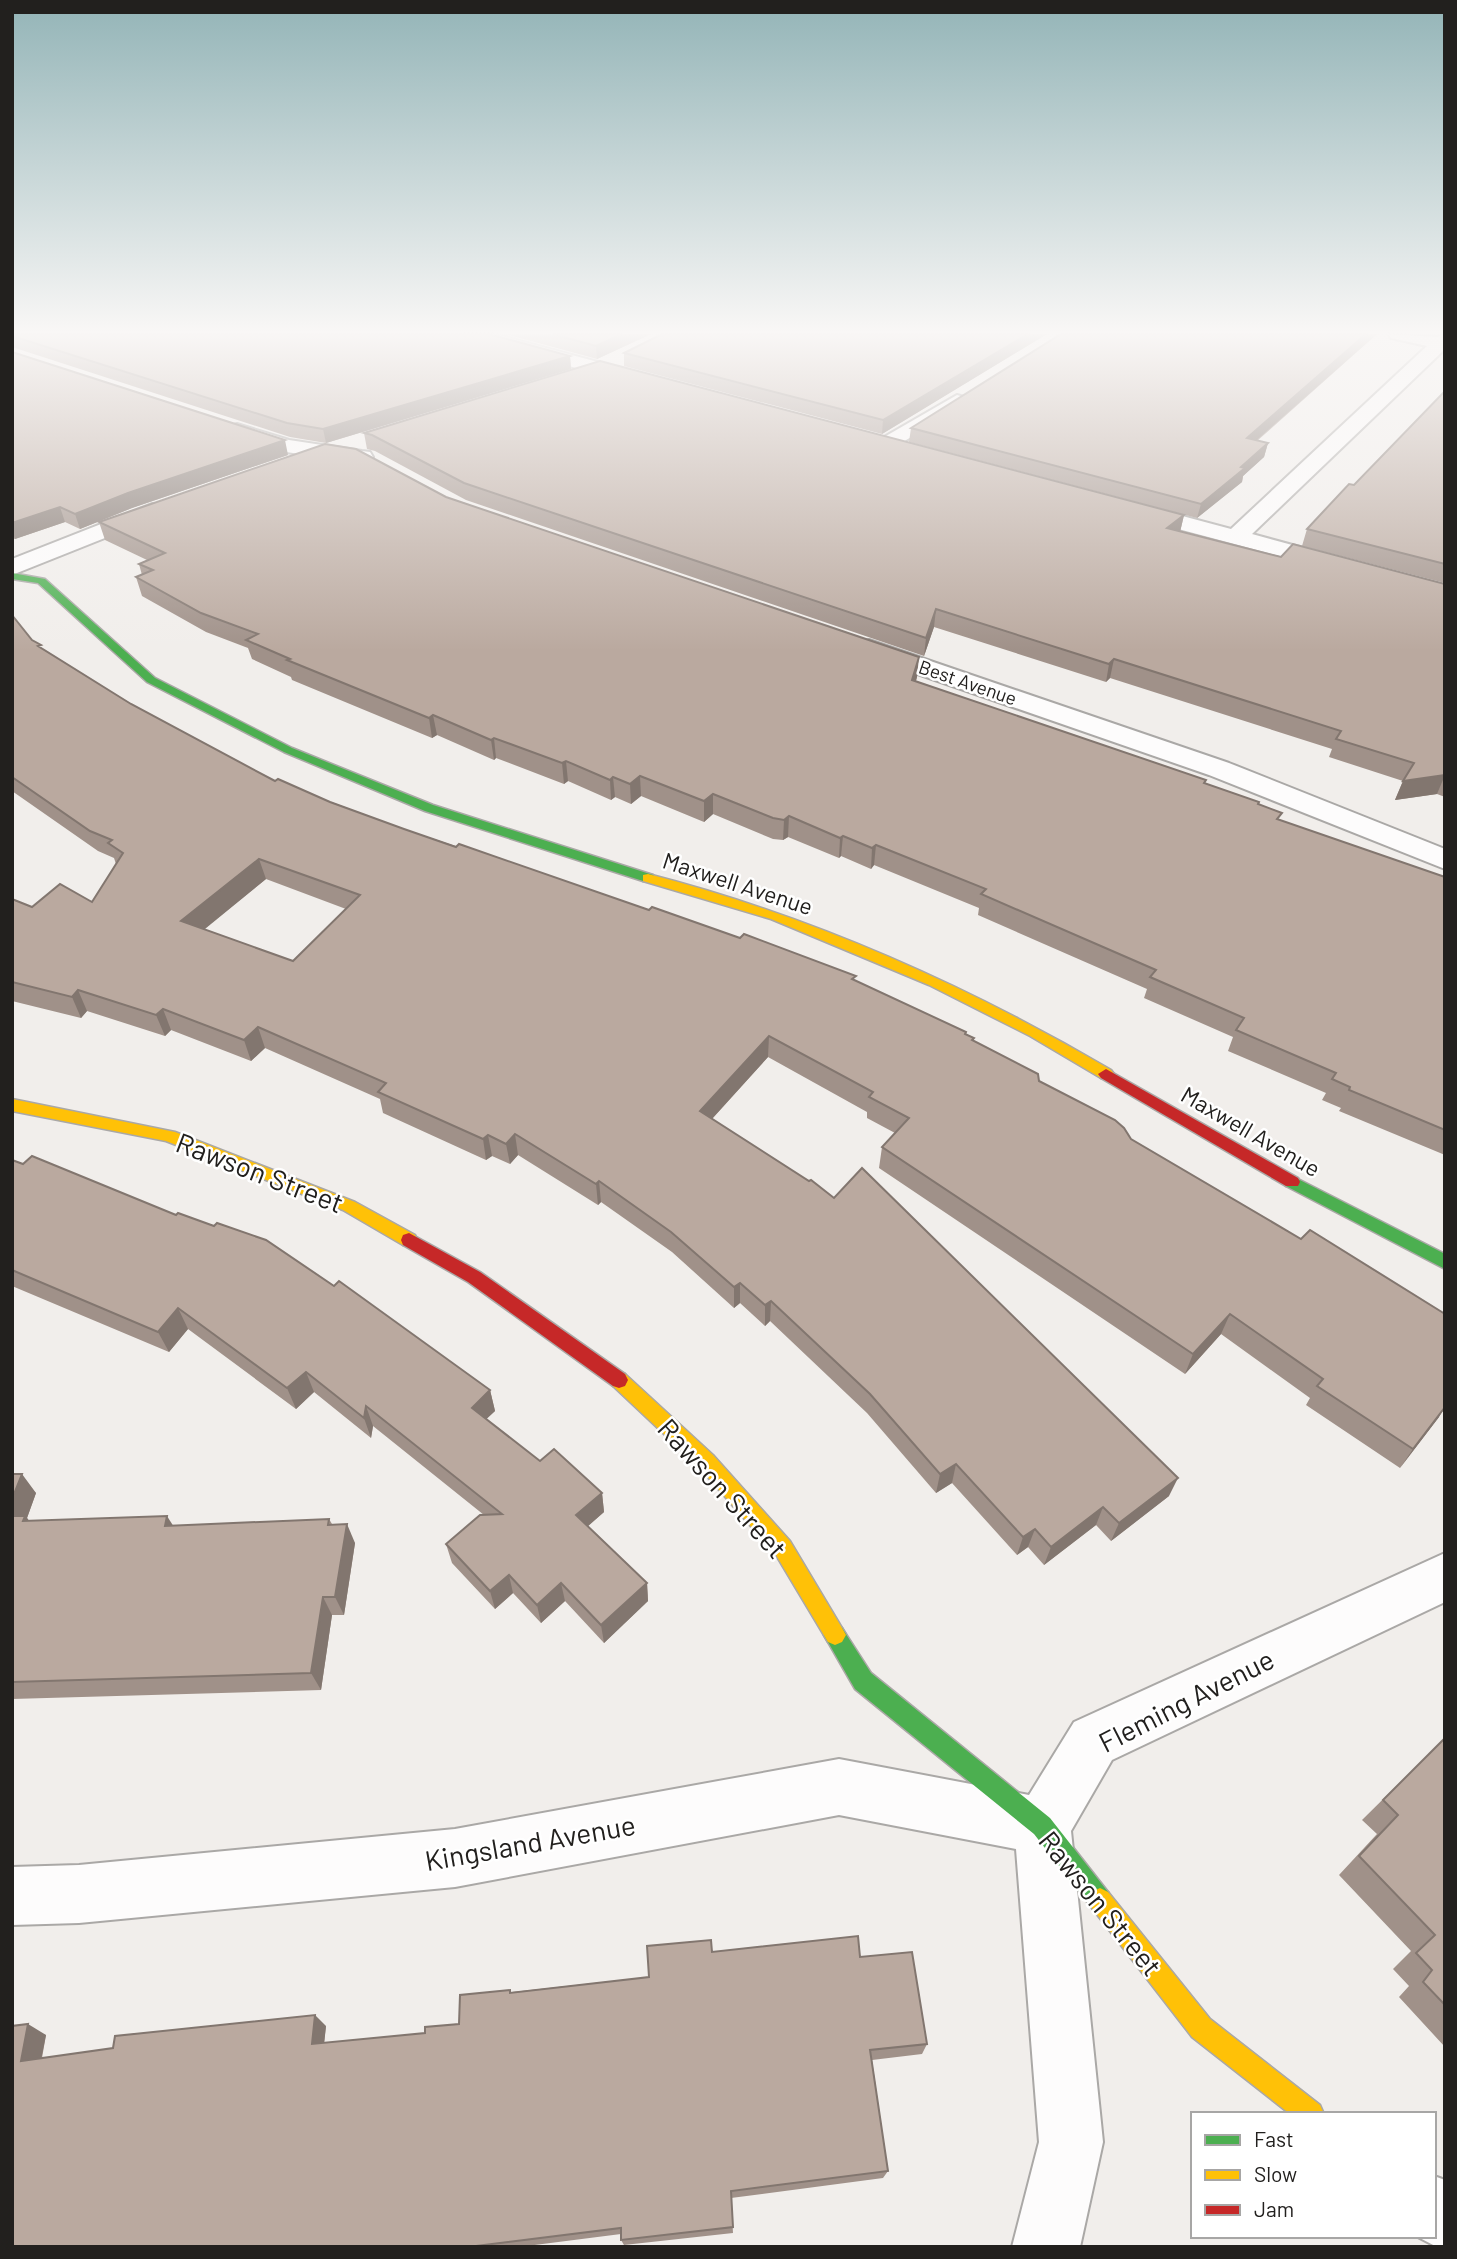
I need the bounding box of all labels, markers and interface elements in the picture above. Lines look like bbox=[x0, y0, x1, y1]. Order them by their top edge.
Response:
street label: Best Avenue bbox=[916, 655, 1020, 709]
street label: Maxwell Avenue bbox=[660, 846, 816, 920]
street label: Maxwell Avenue bbox=[1176, 1080, 1326, 1182]
street label: Rawson Street bbox=[172, 1125, 348, 1219]
street label: Rawson Street bbox=[651, 1411, 795, 1565]
street label: Fleming Avenue bbox=[1093, 1641, 1279, 1759]
street label: Kingsland Avenue bbox=[422, 1807, 638, 1877]
street label: Rawson Street bbox=[1032, 1824, 1170, 1982]
legend bbox=[1191, 2112, 1436, 2238]
text: Fast bbox=[1254, 2126, 1294, 2151]
text: Slow bbox=[1254, 2161, 1297, 2186]
text: Jam bbox=[1254, 2196, 1294, 2221]

